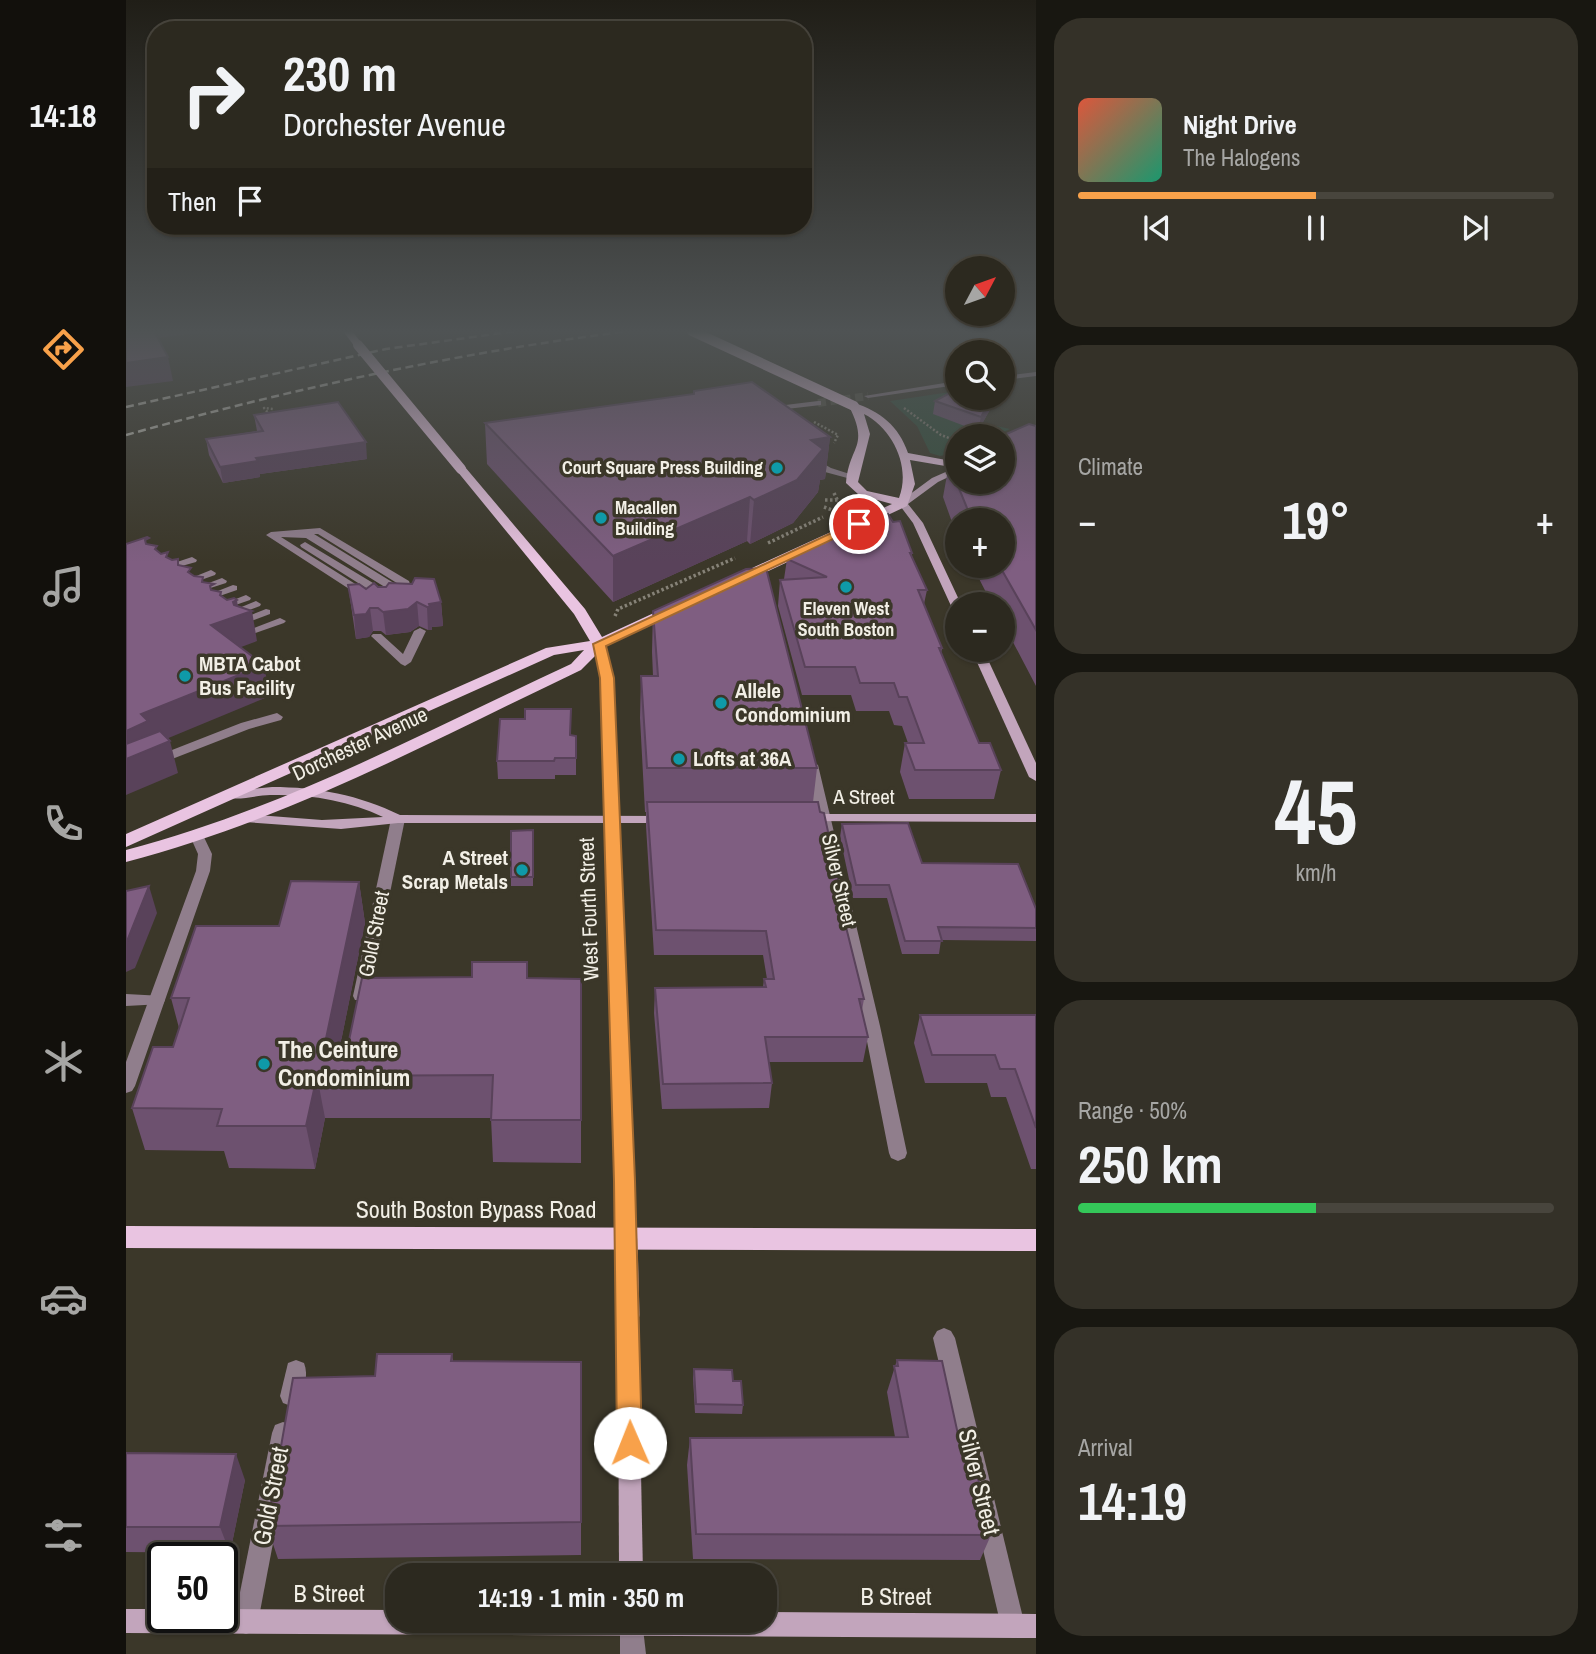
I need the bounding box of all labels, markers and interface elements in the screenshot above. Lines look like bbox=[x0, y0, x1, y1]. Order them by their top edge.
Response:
text: 230 m bbox=[283, 40, 397, 106]
icon: right bbox=[168, 49, 259, 140]
text: 14:18 bbox=[29, 94, 97, 137]
text: Dorchester Avenue bbox=[283, 103, 506, 146]
text: Night Drive bbox=[1183, 107, 1297, 142]
text: The Halogens bbox=[1183, 142, 1300, 173]
icon: arrive bbox=[231, 182, 269, 220]
text: Then bbox=[168, 184, 217, 219]
icon: previous bbox=[1138, 209, 1176, 247]
icon: pause bbox=[1297, 209, 1335, 247]
icon: next bbox=[1456, 209, 1494, 247]
north arrow bbox=[945, 256, 1015, 326]
map controls bbox=[945, 256, 1015, 662]
icon: directions bbox=[39, 325, 88, 374]
button: search bbox=[945, 340, 1015, 410]
button: layers bbox=[945, 424, 1015, 494]
text: Climate bbox=[1078, 451, 1143, 482]
place label: Court Square Press Building bbox=[562, 455, 763, 480]
marker: Court Square Press Building bbox=[769, 460, 785, 476]
text: 19° bbox=[1282, 485, 1350, 555]
pin bbox=[829, 494, 889, 554]
place label: Macallen Building bbox=[615, 495, 677, 541]
text: − bbox=[1078, 495, 1096, 546]
text: + bbox=[1536, 495, 1554, 546]
icon: arrive bbox=[840, 505, 878, 543]
button: + bbox=[945, 508, 1015, 578]
marker: Macallen Building bbox=[593, 510, 609, 526]
icon: music bbox=[39, 562, 88, 611]
marker: Eleven West South Boston bbox=[838, 579, 854, 595]
button: − bbox=[945, 592, 1015, 662]
place label: Eleven West South Boston bbox=[798, 596, 894, 642]
place label: MBTA Cabot Bus Facility bbox=[199, 649, 301, 702]
marker: MBTA Cabot Bus Facility bbox=[177, 668, 193, 684]
place label: Allele Condominium bbox=[735, 676, 851, 729]
marker: Allele Condominium bbox=[713, 695, 729, 711]
street label: Dorchester Avenue bbox=[287, 700, 432, 788]
place label: Lofts at 36A bbox=[693, 744, 792, 773]
text: 45 bbox=[1275, 750, 1358, 872]
marker: Lofts at 36A bbox=[671, 751, 687, 767]
street label: A Street bbox=[832, 782, 895, 811]
icon: phone bbox=[39, 799, 88, 848]
street label: Silver Street bbox=[815, 830, 864, 930]
street label: West Fourth Street bbox=[571, 837, 605, 981]
place label: A Street Scrap Metals bbox=[402, 843, 508, 896]
text: km/h bbox=[1296, 857, 1336, 888]
marker: A Street Scrap Metals bbox=[514, 862, 530, 878]
street label: Gold Street bbox=[351, 888, 396, 979]
place label: The Ceinture Condominium bbox=[278, 1033, 410, 1093]
icon: climate bbox=[39, 1037, 88, 1086]
marker: The Ceinture Condominium bbox=[256, 1056, 272, 1072]
text: Range · 50% bbox=[1078, 1095, 1187, 1126]
text: 250 km bbox=[1078, 1129, 1223, 1199]
street label: South Boston Bypass Road bbox=[356, 1193, 596, 1225]
icon: car bbox=[39, 1274, 88, 1323]
position arrow bbox=[593, 1406, 667, 1480]
street label: Silver Street bbox=[951, 1425, 1009, 1539]
text: Arrival bbox=[1078, 1432, 1133, 1463]
street label: Gold Street bbox=[245, 1443, 295, 1548]
text: 14:19 bbox=[1078, 1466, 1187, 1536]
icon: filters bbox=[39, 1511, 88, 1560]
speed limit sign: 50 bbox=[147, 1542, 238, 1633]
street label: B Street bbox=[293, 1577, 365, 1609]
text: 14:19 · 1 min · 350 m bbox=[478, 1580, 684, 1615]
street label: B Street bbox=[860, 1580, 932, 1612]

